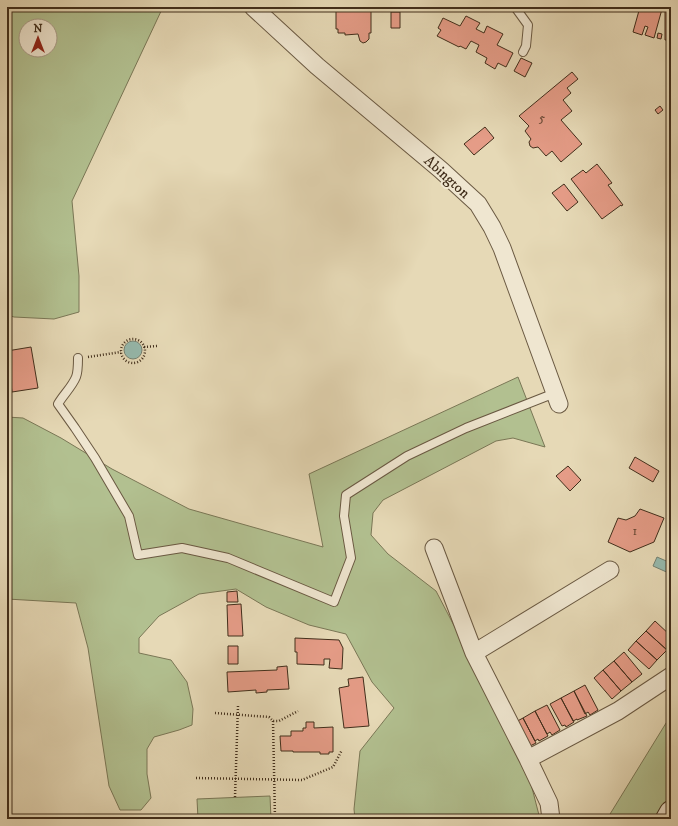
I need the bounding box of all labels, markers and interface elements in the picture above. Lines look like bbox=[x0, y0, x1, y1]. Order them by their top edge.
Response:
north arrow bbox=[18, 18, 58, 58]
text: N bbox=[33, 22, 43, 36]
house number: 5 bbox=[539, 110, 546, 126]
street label: Abington bbox=[420, 151, 474, 203]
house number: 1 bbox=[633, 523, 638, 539]

